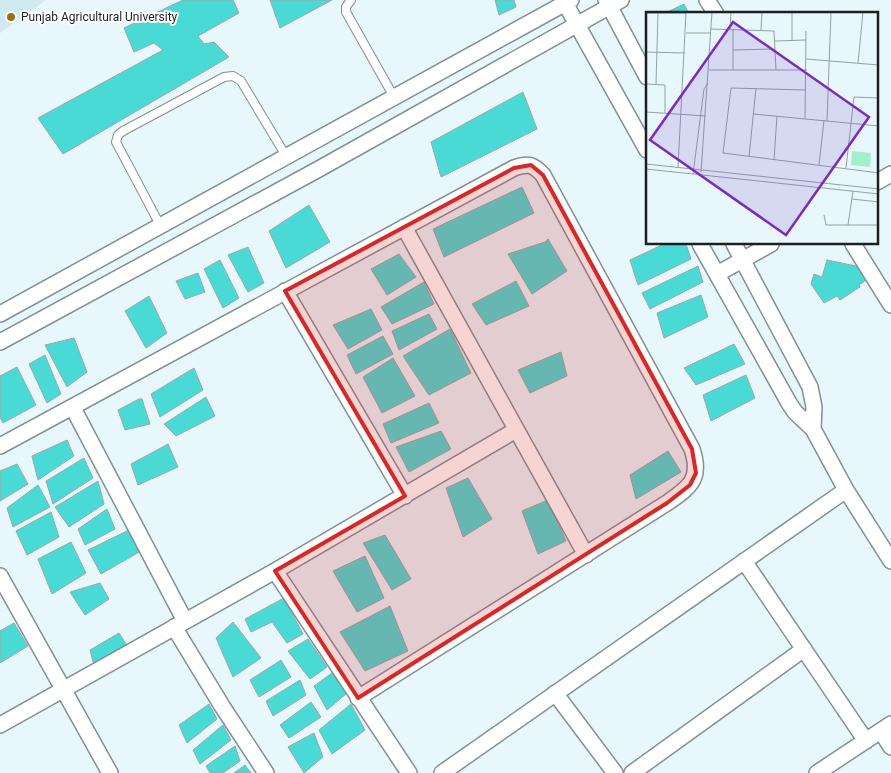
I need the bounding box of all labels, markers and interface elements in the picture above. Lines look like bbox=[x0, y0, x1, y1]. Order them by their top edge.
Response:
place label: Punjab Agricultural University bbox=[21, 10, 178, 24]
marker: Punjab Agricultural University bbox=[5, 11, 17, 23]
inset map bbox=[646, 12, 878, 245]

